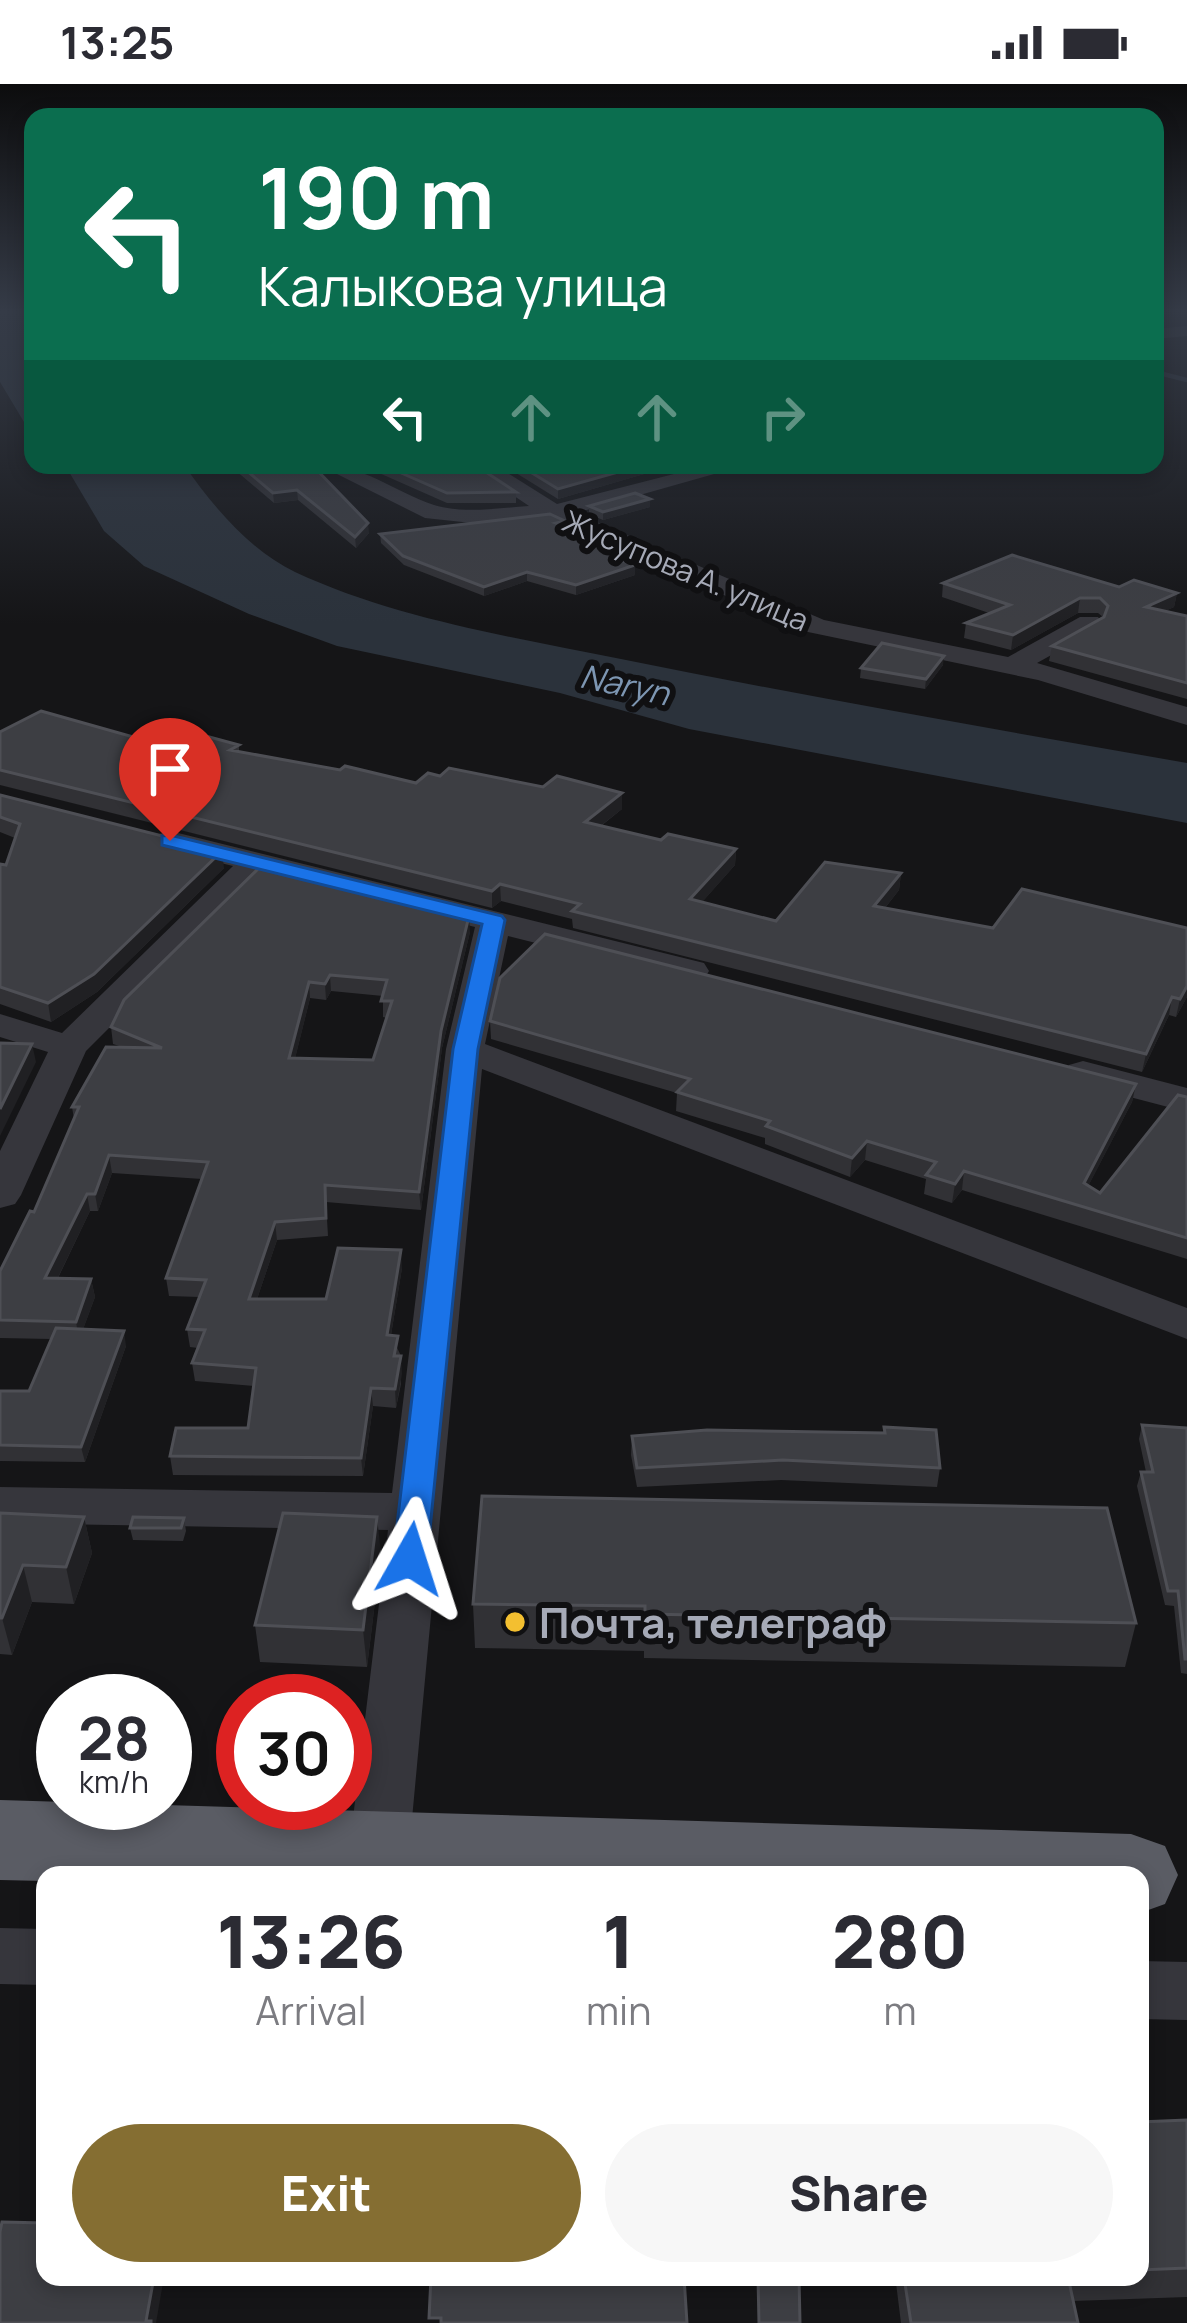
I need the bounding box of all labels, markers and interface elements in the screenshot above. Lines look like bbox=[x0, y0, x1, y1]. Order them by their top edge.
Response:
text: 13:25 bbox=[60, 11, 174, 73]
text: 190 m bbox=[258, 139, 495, 254]
icon: left bbox=[60, 156, 216, 312]
text: Калыкова улица bbox=[258, 248, 668, 322]
icon: left bbox=[372, 384, 438, 450]
icon: ahead bbox=[498, 384, 564, 450]
icon: ahead bbox=[624, 384, 690, 450]
icon: right bbox=[750, 384, 816, 450]
street label: Жусупова А. улица bbox=[557, 500, 815, 640]
water label: Naryn bbox=[576, 653, 675, 716]
pin bbox=[119, 718, 221, 841]
icon: arrive bbox=[137, 736, 203, 802]
position arrow bbox=[347, 1496, 473, 1622]
place label: Почта, телеграф bbox=[539, 1593, 887, 1651]
marker: Почта, телеграф bbox=[502, 1609, 528, 1635]
speed limit sign: 30 bbox=[216, 1674, 372, 1830]
text: 28 bbox=[78, 1696, 150, 1778]
text: km/h bbox=[79, 1761, 149, 1802]
text: 13:26 bbox=[216, 1891, 406, 1990]
text: 1 bbox=[602, 1891, 635, 1990]
text: 280 bbox=[832, 1891, 969, 1990]
text: Arrival bbox=[255, 1983, 367, 2037]
text: min bbox=[586, 1983, 651, 2037]
text: m bbox=[884, 1983, 917, 2037]
button: Exit bbox=[72, 2124, 581, 2262]
button: Share bbox=[605, 2124, 1113, 2262]

